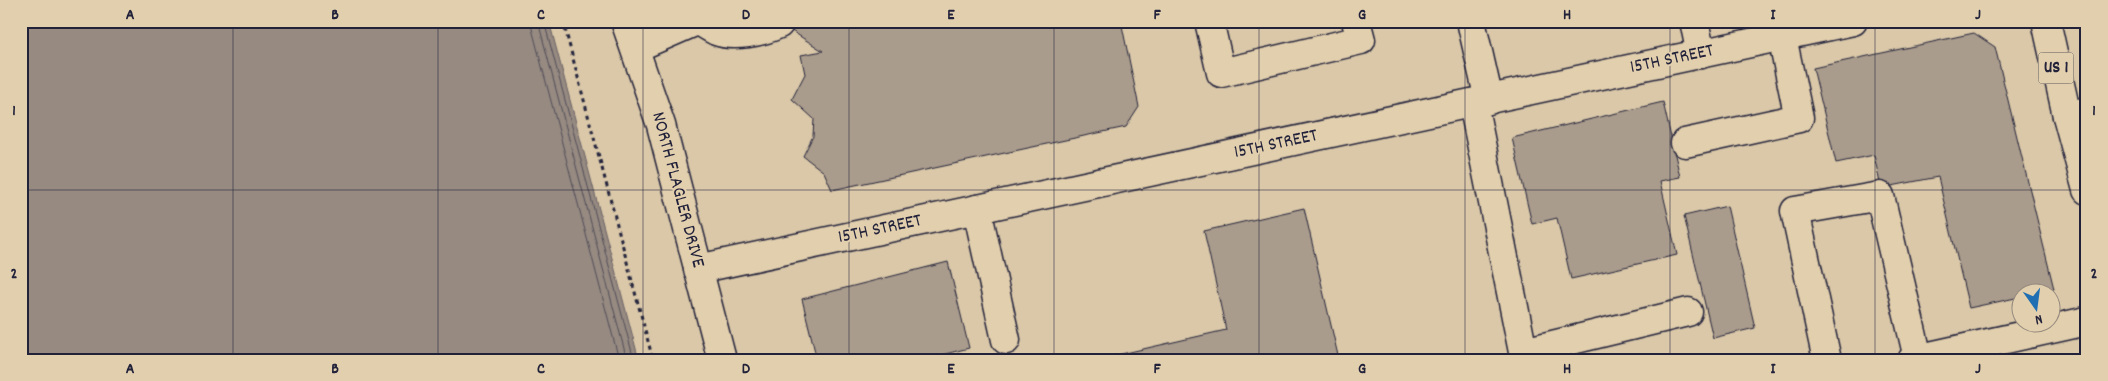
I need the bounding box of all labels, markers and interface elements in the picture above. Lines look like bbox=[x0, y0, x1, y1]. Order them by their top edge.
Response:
text: A bbox=[126, 4, 135, 27]
text: B bbox=[331, 4, 339, 27]
text: C bbox=[537, 4, 545, 27]
text: D bbox=[742, 4, 751, 27]
text: E bbox=[947, 4, 955, 27]
text: F bbox=[1153, 4, 1161, 27]
text: G bbox=[1358, 4, 1366, 27]
text: H bbox=[1563, 4, 1571, 27]
text: I bbox=[1771, 4, 1777, 27]
text: J bbox=[1975, 4, 1981, 27]
street label: 15TH STREET bbox=[1628, 38, 1717, 82]
road number: US 1 bbox=[2038, 52, 2074, 84]
text: 1 bbox=[12, 100, 16, 123]
text: 1 bbox=[2092, 100, 2096, 123]
street label: NORTH FLAGLER DRIVE bbox=[643, 109, 711, 271]
street label: 15TH STREET bbox=[1232, 123, 1321, 167]
street label: 15TH STREET bbox=[836, 208, 925, 252]
text: 2 bbox=[11, 263, 18, 286]
text: 2 bbox=[2091, 263, 2098, 286]
north arrow bbox=[2010, 284, 2060, 334]
text: N bbox=[2033, 308, 2044, 329]
text: A bbox=[126, 358, 135, 381]
text: B bbox=[331, 358, 339, 381]
text: C bbox=[537, 358, 545, 381]
text: D bbox=[742, 358, 751, 381]
text: E bbox=[947, 358, 955, 381]
text: F bbox=[1153, 358, 1161, 381]
text: G bbox=[1358, 358, 1366, 381]
text: H bbox=[1563, 358, 1571, 381]
text: I bbox=[1771, 358, 1777, 381]
text: J bbox=[1975, 358, 1981, 381]

